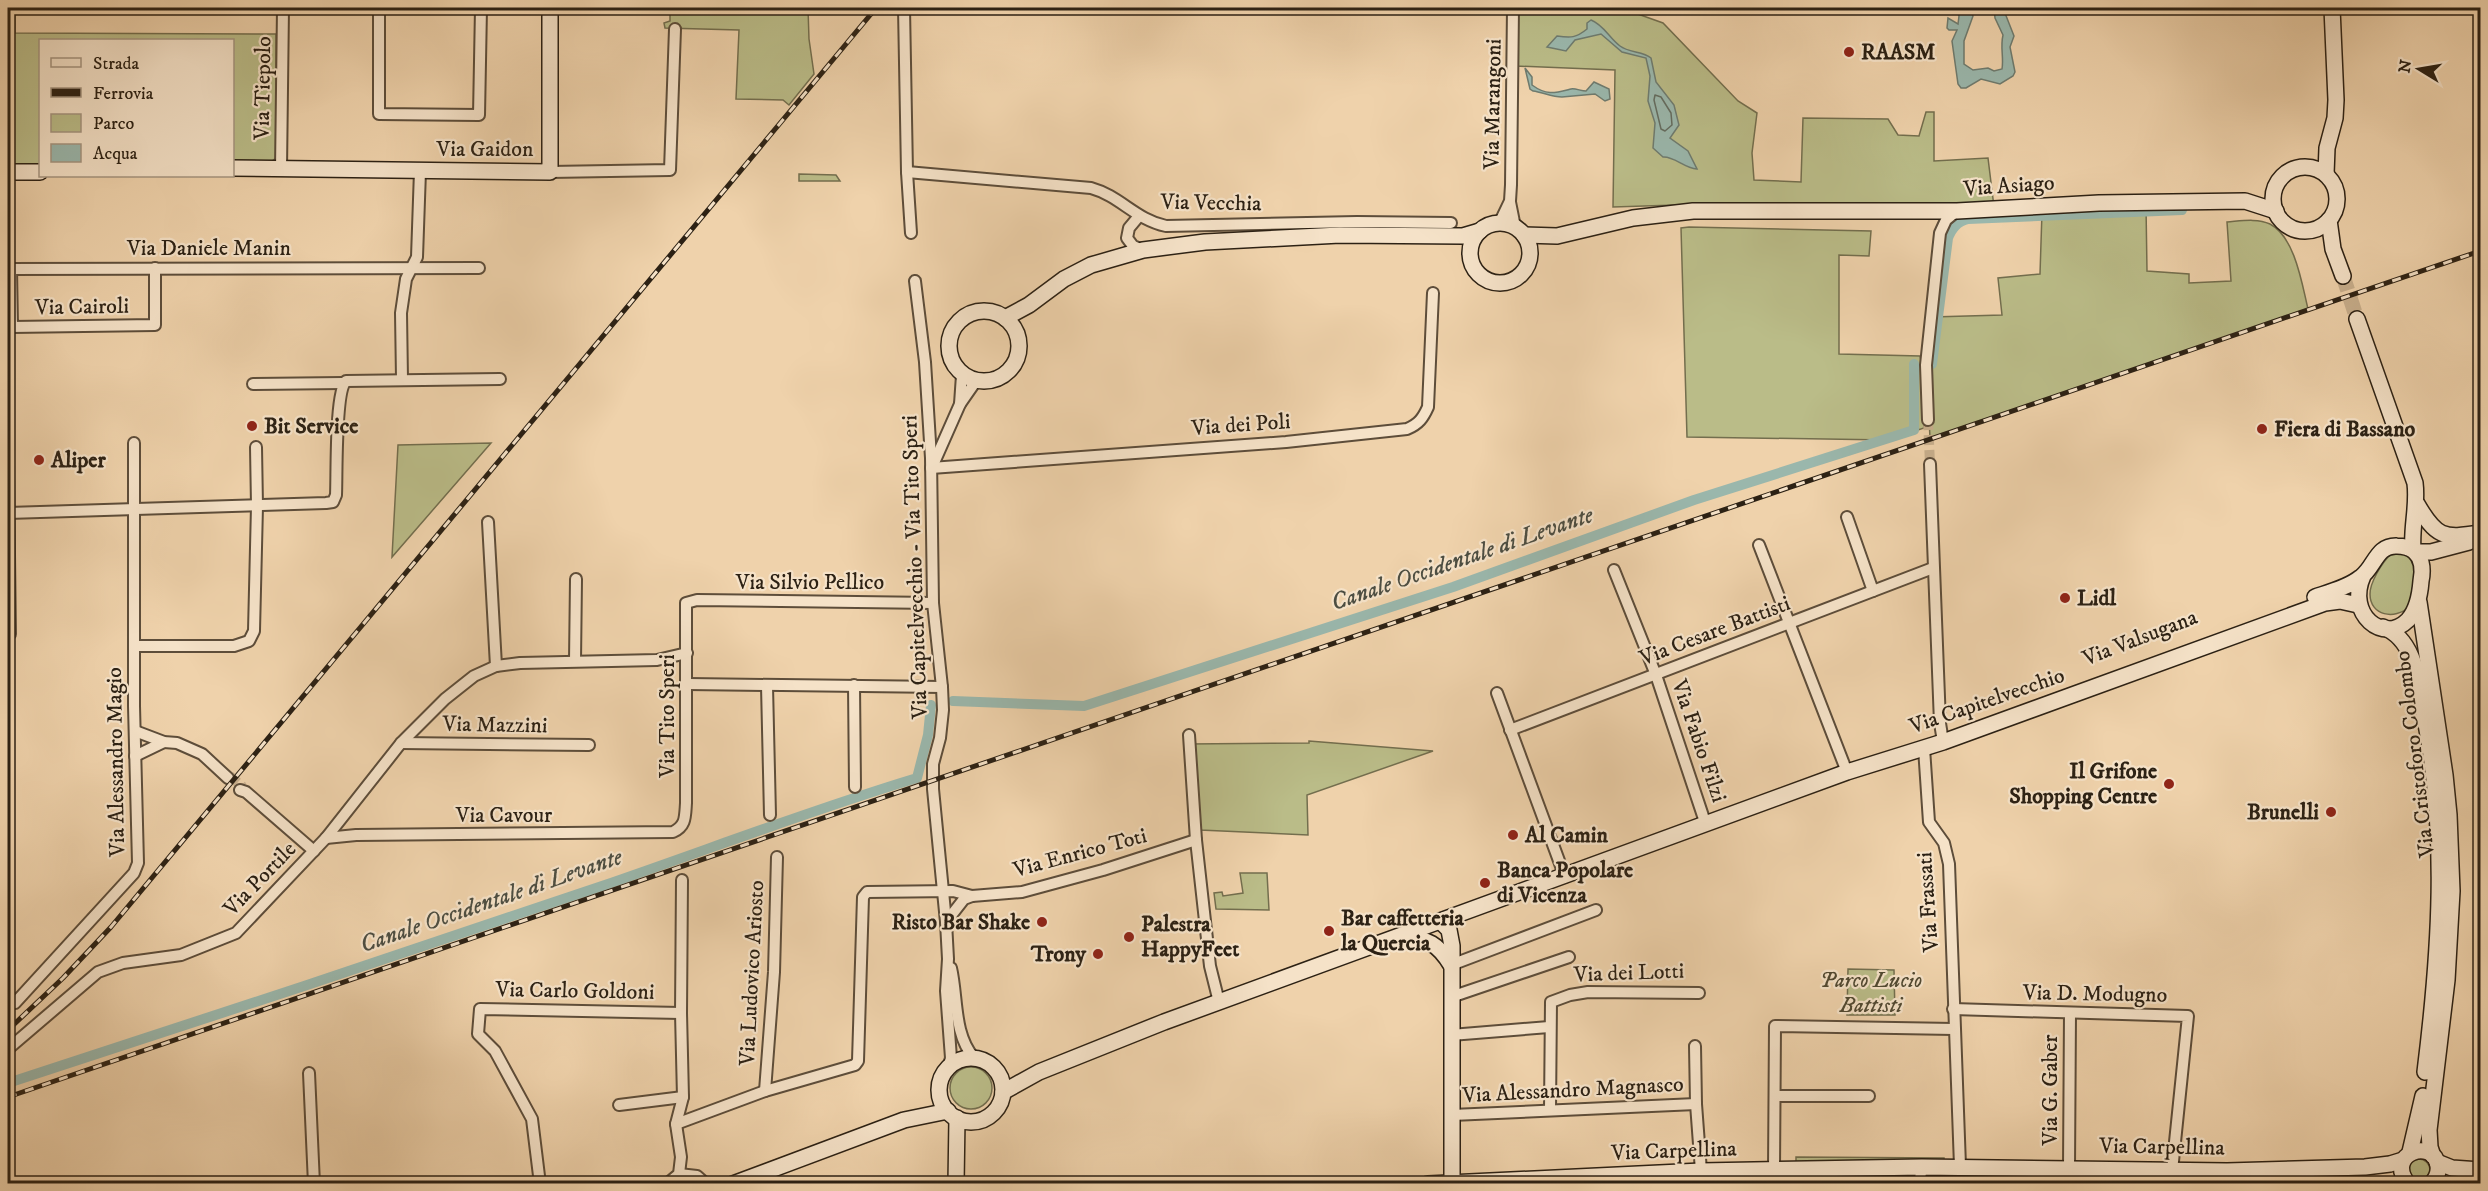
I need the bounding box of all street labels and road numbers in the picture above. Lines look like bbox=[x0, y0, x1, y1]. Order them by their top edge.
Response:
street label: Via Tiepolo bbox=[249, 36, 277, 141]
street label: Via Marangoni bbox=[1478, 38, 1508, 171]
street label: Via Gaidon bbox=[435, 136, 534, 163]
street label: Via Asiago bbox=[1962, 169, 2055, 203]
street label: Via Vecchia bbox=[1159, 189, 1262, 217]
street label: Via Daniele Manin bbox=[126, 235, 291, 262]
street label: Via Cairoli bbox=[34, 293, 129, 321]
street label: Via dei Poli bbox=[1190, 408, 1291, 442]
street label: Via Capitelvecchio - Via Tito Speri bbox=[896, 414, 934, 721]
street label: Via Silvio Pellico bbox=[735, 569, 884, 596]
street label: Via Cesare Battisti bbox=[1635, 590, 1794, 672]
street label: Via Valsugana bbox=[2078, 604, 2202, 673]
street label: Via Cristoforo Colombo bbox=[2389, 649, 2441, 860]
street label: Via Tito Speri bbox=[654, 654, 681, 779]
street label: Via Capitelvecchio bbox=[1905, 662, 2068, 741]
street label: Via Alessandro Magio bbox=[101, 667, 131, 858]
street label: Via Fabio Filzi bbox=[1665, 675, 1733, 806]
street label: Via Mazzini bbox=[441, 711, 548, 739]
street label: Via Cavour bbox=[455, 802, 553, 829]
street label: Via Enrico Toti bbox=[1009, 822, 1150, 884]
street label: Via Portile bbox=[217, 836, 302, 923]
street label: Via Frassati bbox=[1911, 851, 1945, 954]
street label: Via Ludovico Ariosto bbox=[734, 880, 770, 1067]
street label: Via dei Lotti bbox=[1572, 958, 1685, 988]
street label: Via Carlo Goldoni bbox=[494, 976, 655, 1006]
street label: Via D. Modugno bbox=[2022, 979, 2167, 1009]
street label: Via G. Gaber bbox=[2037, 1034, 2064, 1146]
street label: Via Alessandro Magnasco bbox=[1461, 1071, 1684, 1109]
street label: Via Carpellina bbox=[2098, 1132, 2226, 1162]
street label: Via Carpellina bbox=[1610, 1135, 1738, 1167]

